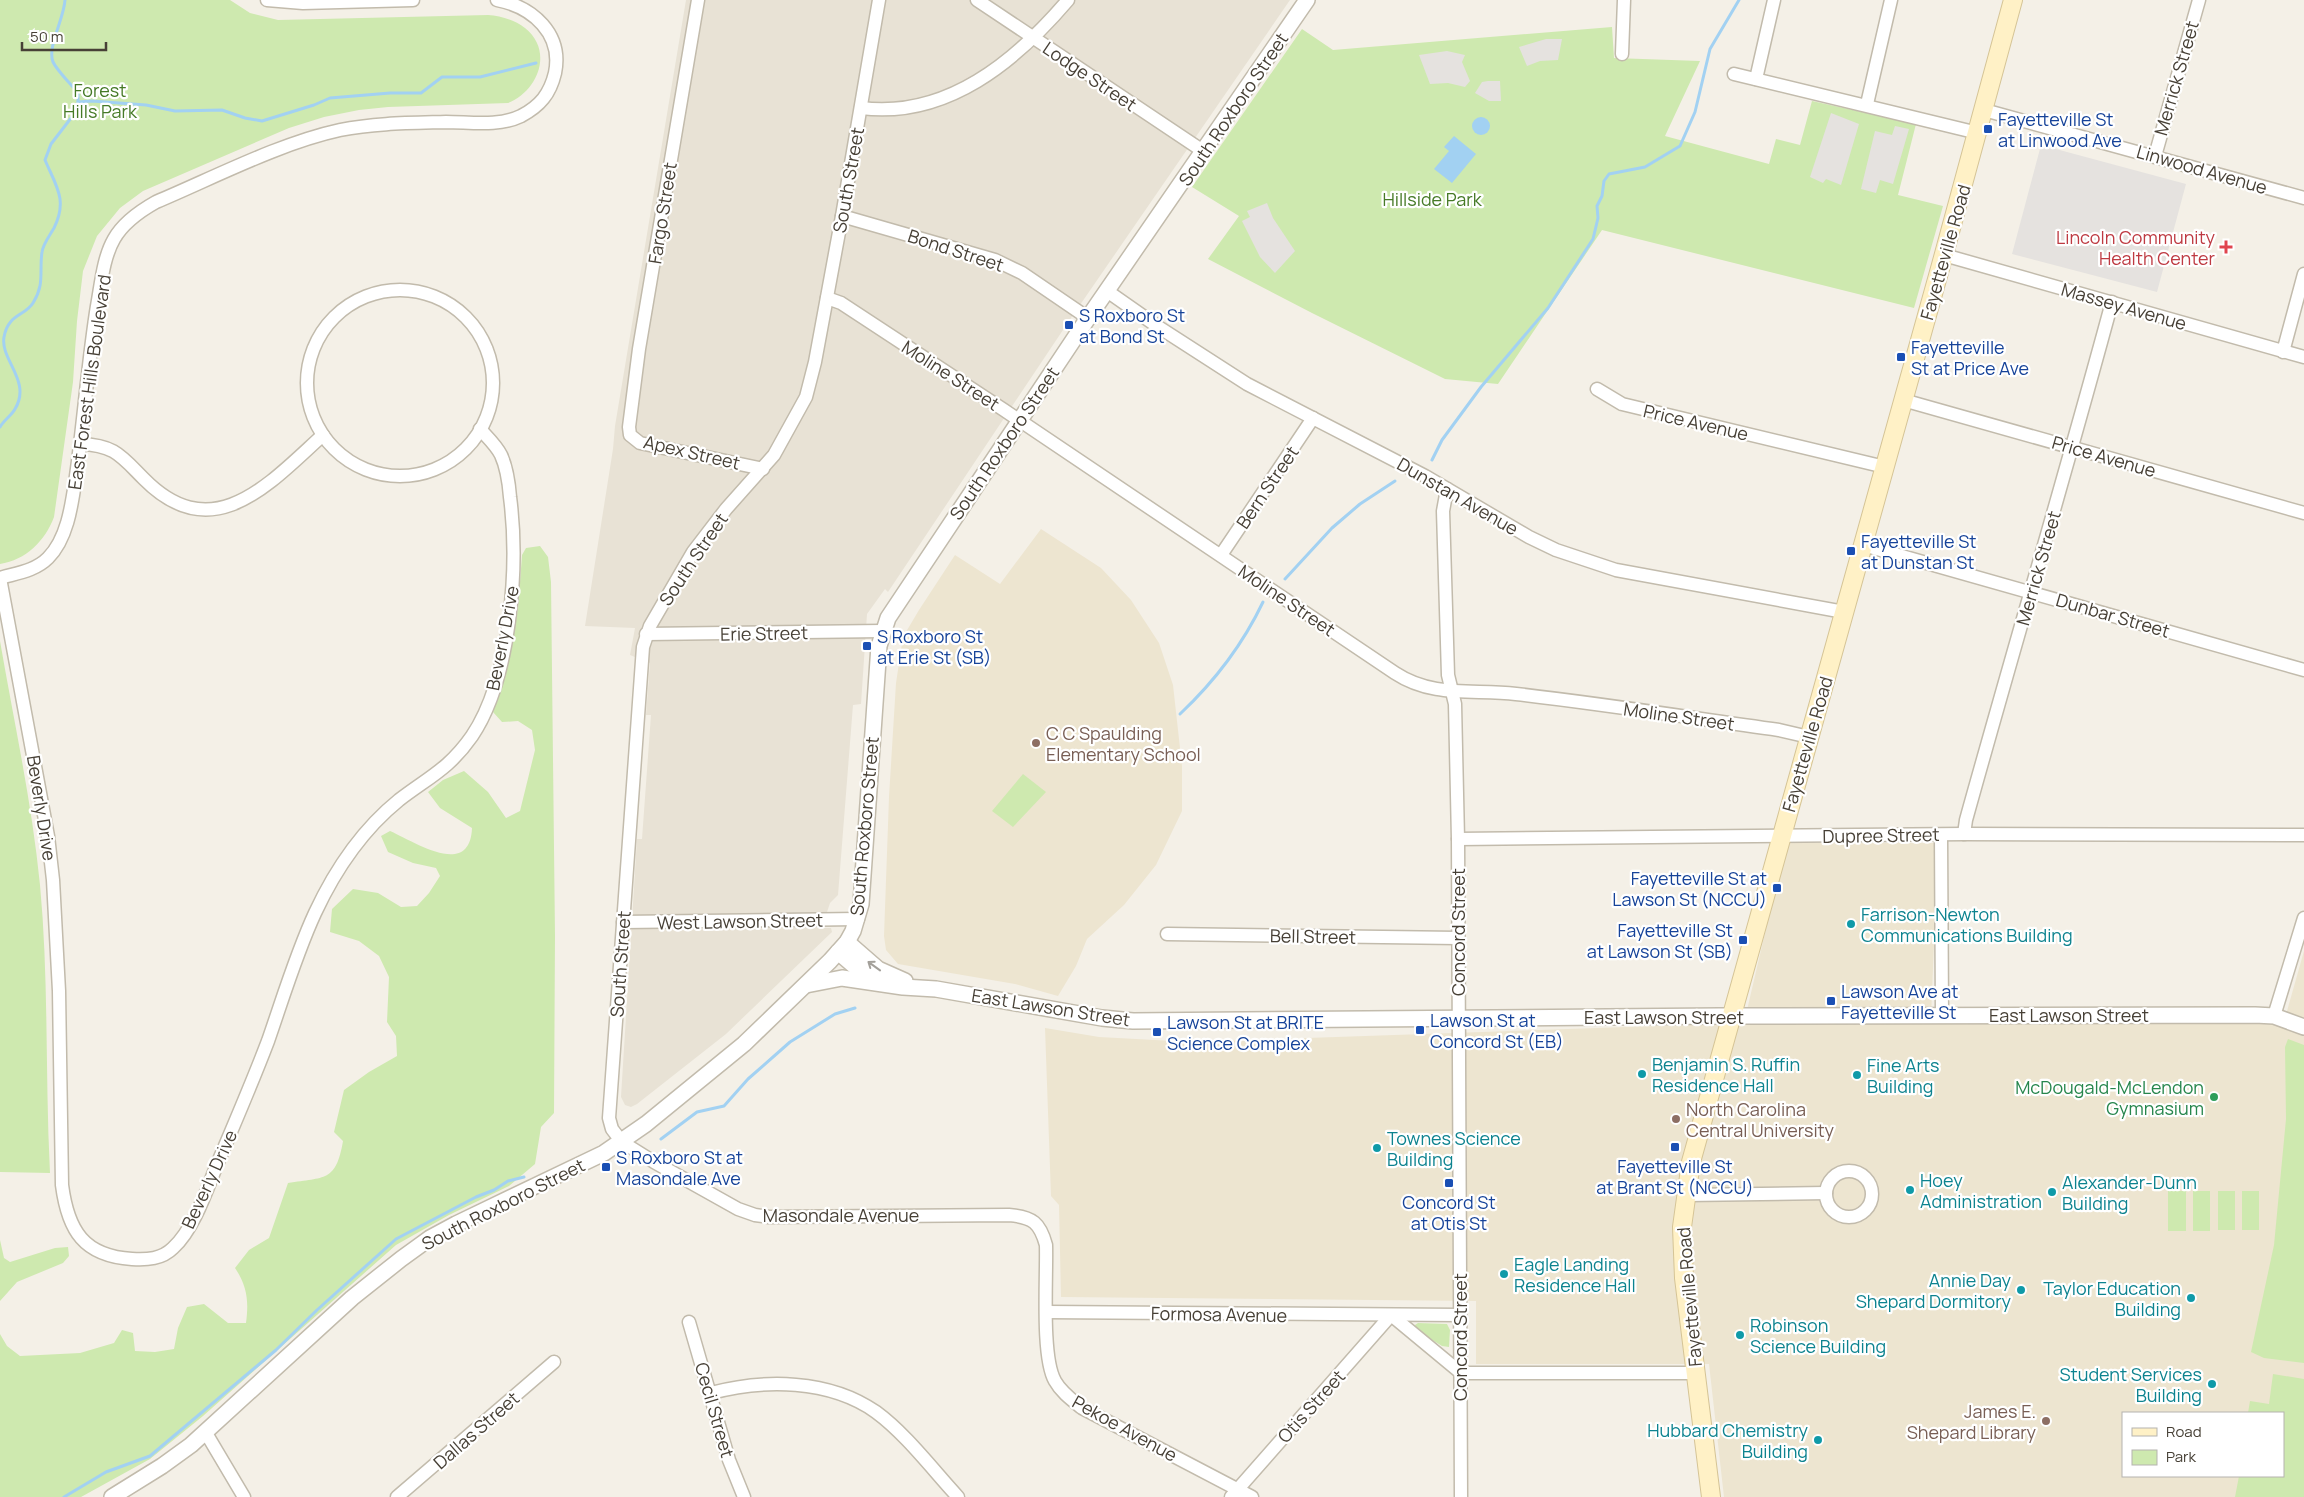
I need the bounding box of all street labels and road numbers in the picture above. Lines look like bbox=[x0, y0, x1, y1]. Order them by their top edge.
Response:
street label: Merrick Street bbox=[2148, 18, 2204, 138]
street label: South Roxboro Street bbox=[1173, 28, 1293, 190]
street label: Lodge Street bbox=[1038, 36, 1142, 116]
street label: South Street bbox=[827, 125, 869, 235]
street label: Linwood Avenue bbox=[2134, 139, 2270, 199]
street label: Fargo Street bbox=[642, 160, 682, 266]
street label: Fayetteville Road bbox=[1914, 181, 1976, 323]
street label: Bond Street bbox=[905, 223, 1007, 277]
street label: East Forest Hills Boulevard bbox=[62, 273, 116, 491]
street label: Massey Avenue bbox=[2059, 277, 2189, 335]
street label: Moline Street bbox=[898, 334, 1004, 416]
street label: South Roxboro Street bbox=[944, 362, 1064, 524]
street label: Price Avenue bbox=[1641, 398, 1751, 446]
street label: Apex Street bbox=[641, 429, 743, 475]
street label: Price Avenue bbox=[2049, 430, 2159, 482]
street label: Bern Street bbox=[1230, 441, 1304, 533]
street label: Dunstan Avenue bbox=[1393, 452, 1523, 540]
street label: South Street bbox=[653, 508, 733, 610]
street label: Merrick Street bbox=[2010, 508, 2066, 628]
street label: Moline Street bbox=[1234, 559, 1340, 641]
street label: Beverly Drive bbox=[480, 583, 524, 693]
street label: Dunbar Street bbox=[2053, 587, 2173, 643]
street label: Erie Street bbox=[720, 620, 808, 646]
street label: Fayetteville Road bbox=[1776, 673, 1838, 815]
street label: Moline Street bbox=[1622, 696, 1736, 736]
street label: South Roxboro Street bbox=[844, 735, 884, 917]
street label: Beverly Drive bbox=[22, 754, 62, 862]
street label: Dupree Street bbox=[1822, 822, 1940, 848]
street label: Concord Street bbox=[1446, 868, 1470, 996]
street label: West Lawson Street bbox=[657, 908, 823, 934]
street label: South Street bbox=[604, 910, 636, 1018]
street label: Bell Street bbox=[1270, 923, 1356, 949]
street label: East Lawson Street bbox=[970, 983, 1132, 1031]
street label: East Lawson Street bbox=[1989, 1003, 2149, 1027]
street label: East Lawson Street bbox=[1584, 1005, 1744, 1029]
street label: Beverly Drive bbox=[176, 1126, 242, 1232]
street label: South Roxboro Street bbox=[417, 1152, 589, 1256]
street label: Masondale Avenue bbox=[763, 1203, 919, 1227]
street label: Fayetteville Road bbox=[1671, 1226, 1707, 1368]
street label: Concord Street bbox=[1448, 1273, 1472, 1401]
street label: Formosa Avenue bbox=[1151, 1301, 1287, 1327]
street label: Cecil Street bbox=[690, 1360, 740, 1460]
street label: Otis Street bbox=[1272, 1364, 1350, 1448]
street label: Dallas Street bbox=[428, 1386, 524, 1474]
street label: Pekoe Avenue bbox=[1068, 1389, 1182, 1467]

